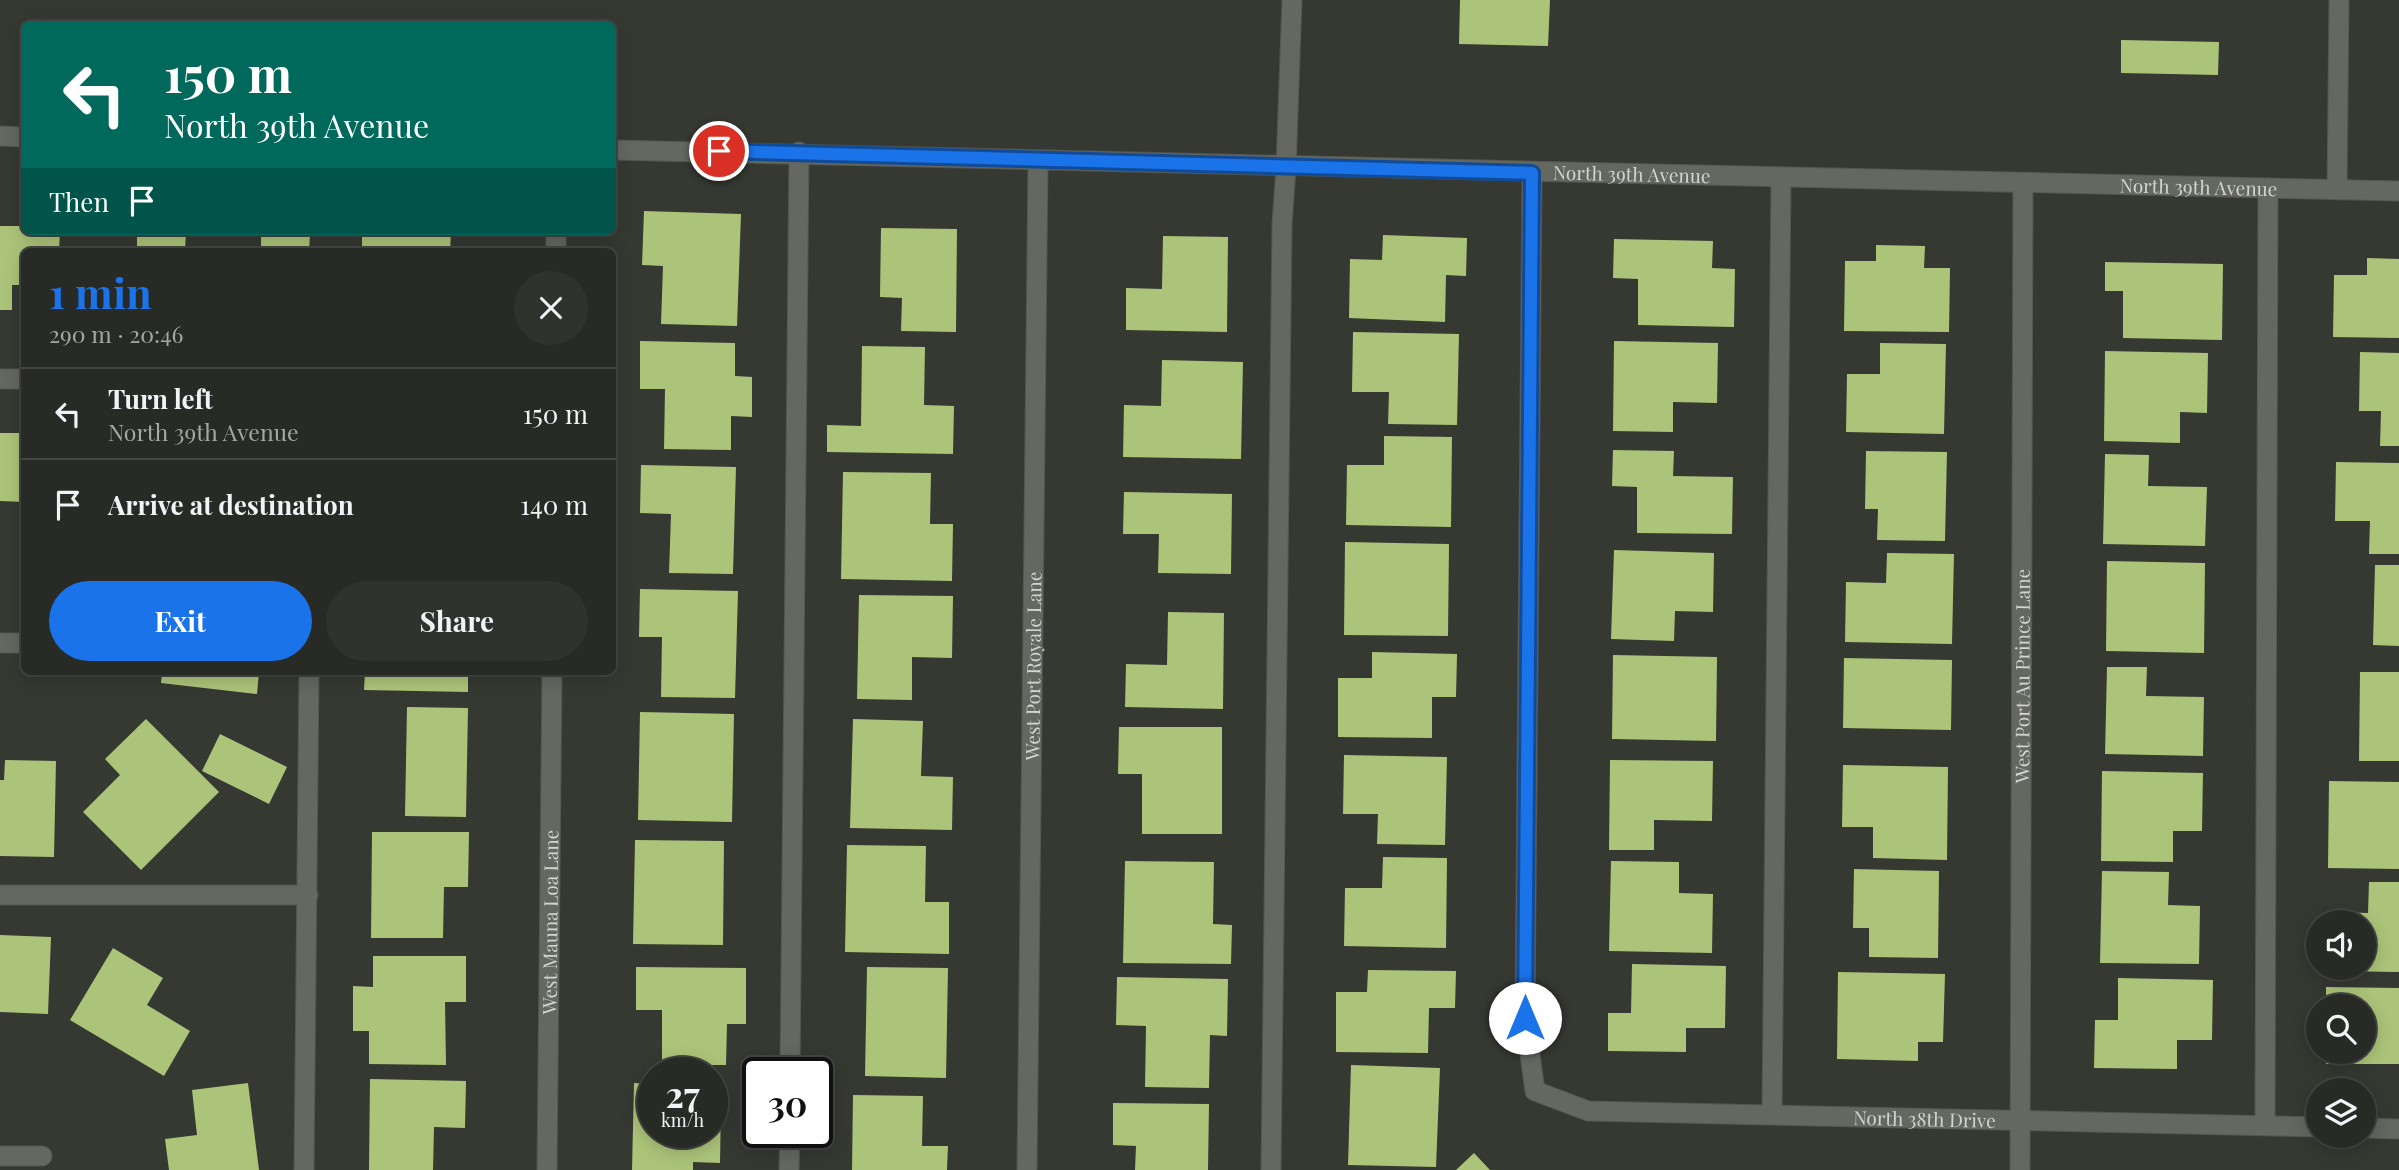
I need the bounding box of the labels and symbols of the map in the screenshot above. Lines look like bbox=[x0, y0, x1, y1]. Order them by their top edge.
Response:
pin bbox=[689, 121, 749, 181]
street label: North 39th Avenue bbox=[1553, 159, 1711, 188]
street label: North 39th Avenue bbox=[2119, 172, 2278, 201]
street label: West Port Au Prince Lane bbox=[2008, 569, 2035, 784]
street label: West Port Royale Lane bbox=[1018, 571, 1047, 762]
street label: West Mauna Loa Lane bbox=[536, 830, 563, 1015]
position arrow bbox=[1488, 981, 1562, 1055]
speed limit sign: 30 bbox=[742, 1057, 833, 1148]
street label: North 38th Drive bbox=[1853, 1104, 1996, 1133]

